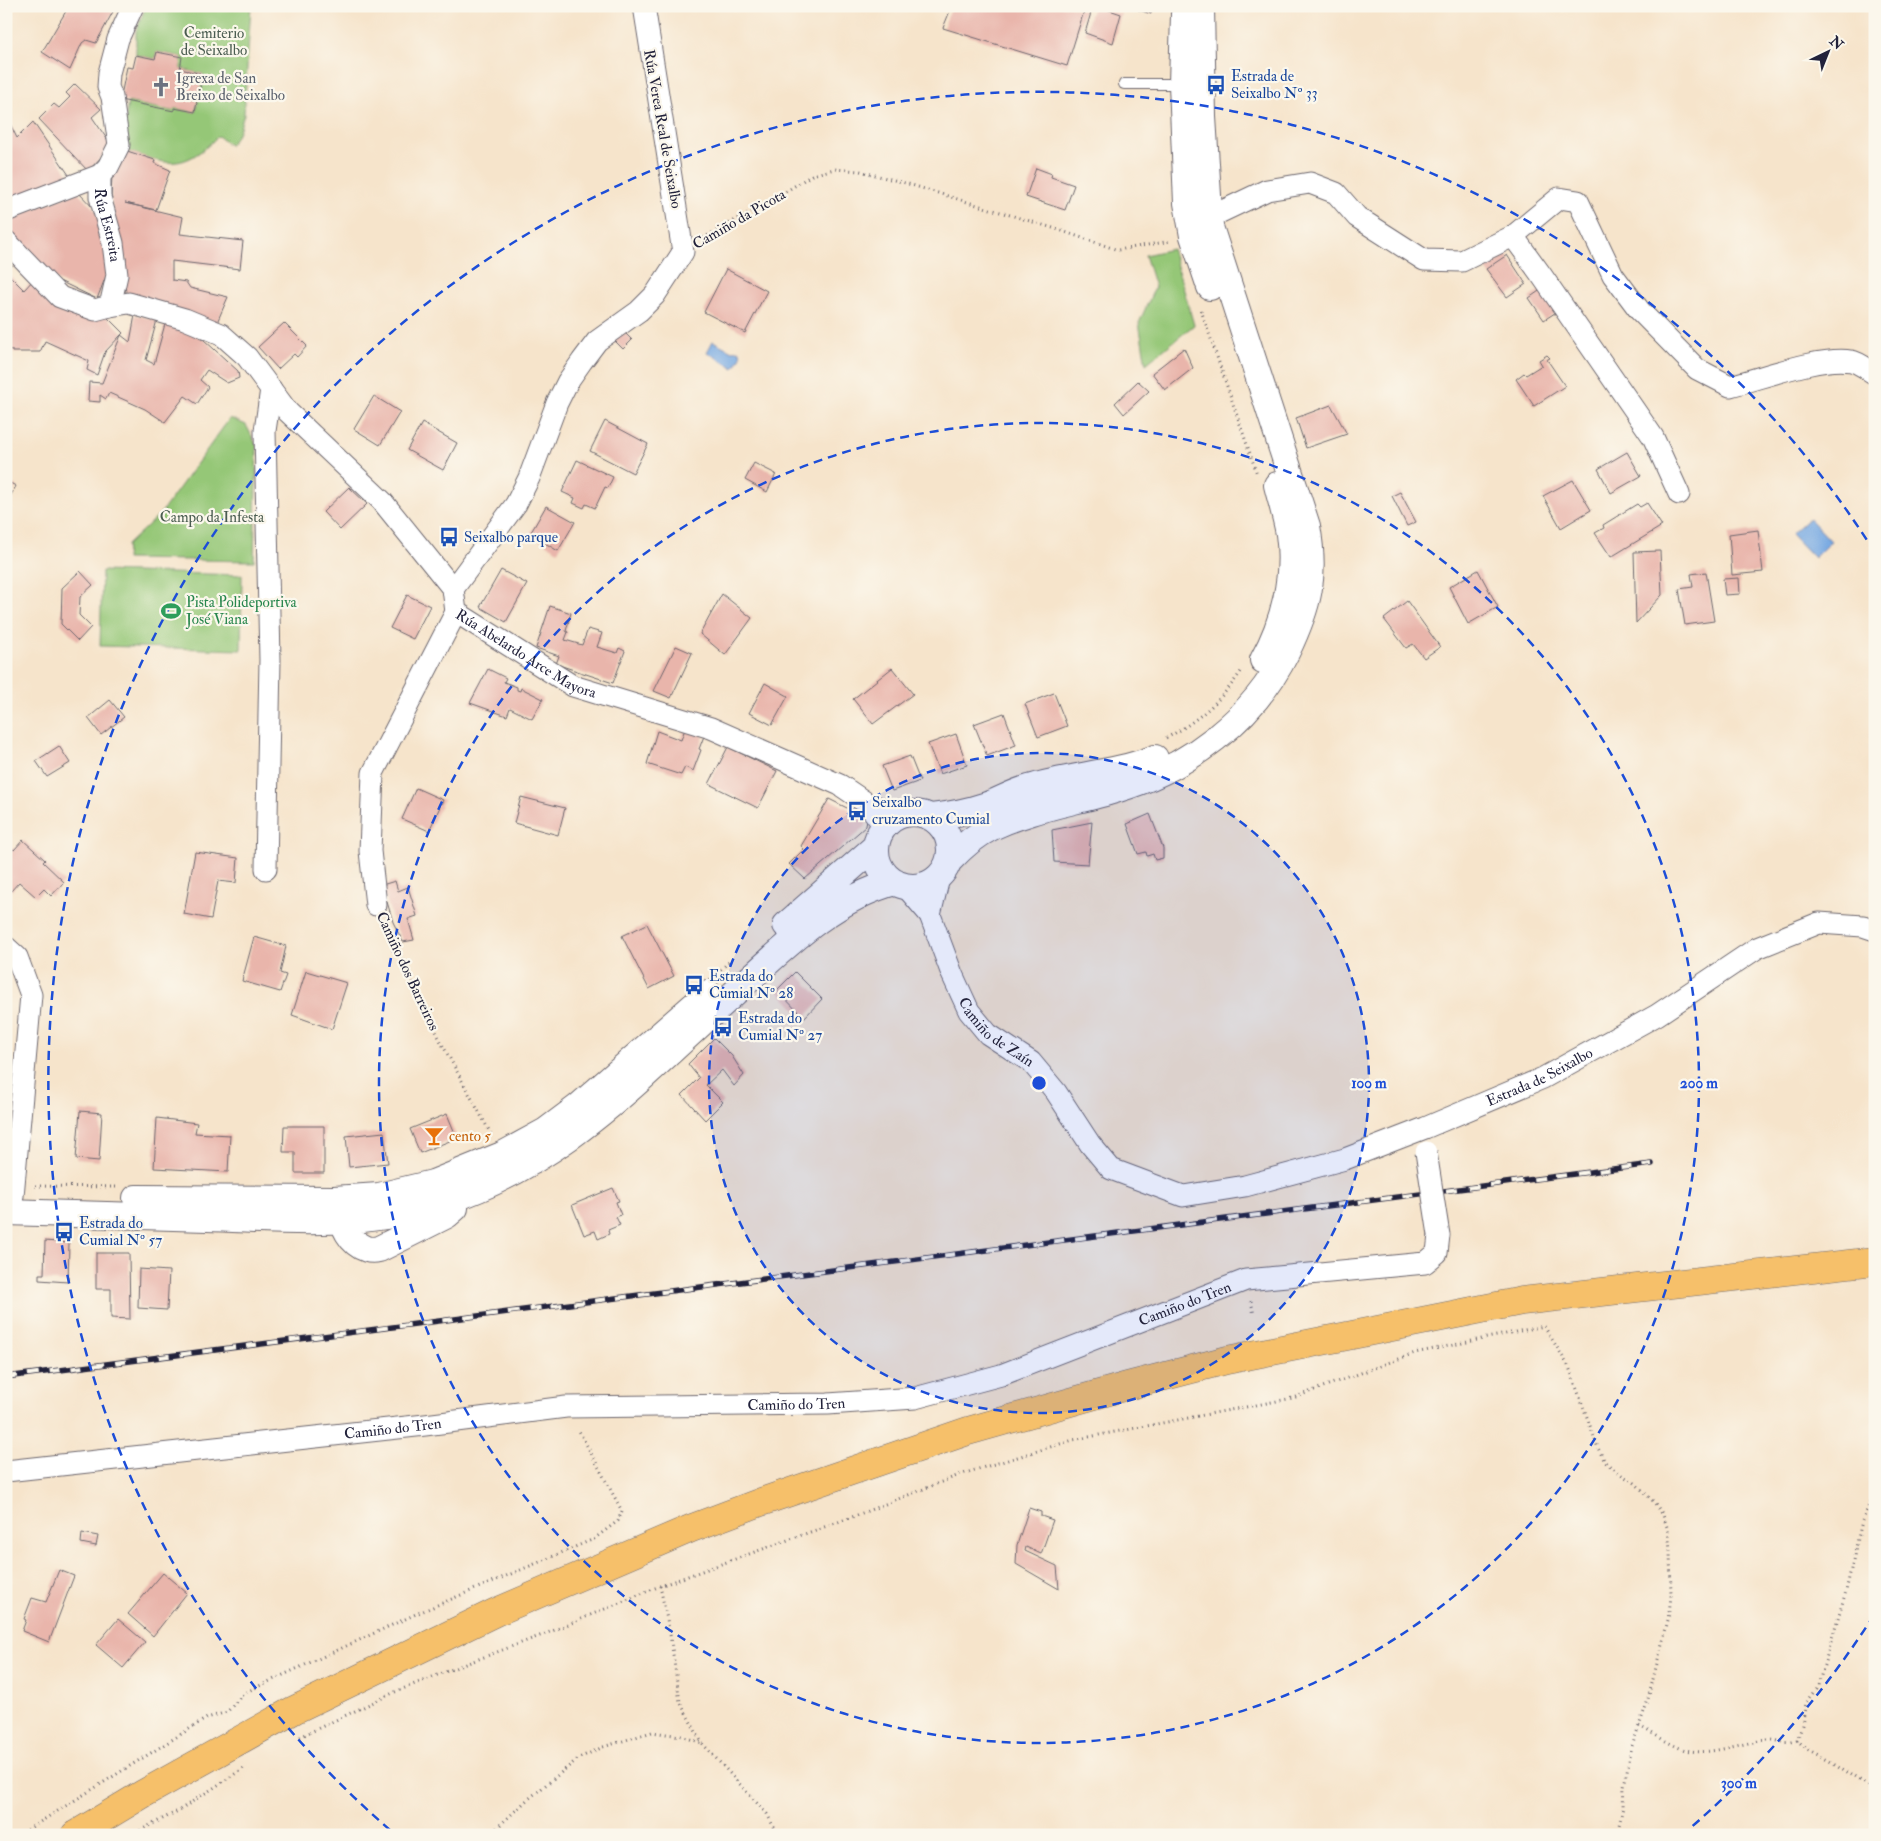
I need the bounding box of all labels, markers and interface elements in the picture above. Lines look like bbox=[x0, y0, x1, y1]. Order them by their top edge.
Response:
park label: Cemiterio de Seixalbo bbox=[181, 24, 247, 60]
north arrow bbox=[1804, 28, 1854, 78]
text: N bbox=[1825, 32, 1847, 54]
street label: Rúa Verea Real de Seixalbo bbox=[639, 48, 686, 210]
place label: Estrada de Seixalbo Nº 33 bbox=[1231, 67, 1318, 103]
place label: Igrexa de San Breixo de Seixalbo bbox=[176, 69, 285, 105]
bus stop icon: Estrada de Seixalbo Nº 33 bbox=[1205, 74, 1227, 96]
church icon: Igrexa de San Breixo de Seixalbo bbox=[150, 76, 172, 98]
street label: Camiño da Picota bbox=[689, 185, 790, 254]
street label: Rúa Estreita bbox=[90, 188, 124, 264]
park label: Campo da Infesta bbox=[160, 508, 265, 528]
bus stop icon: Seixalbo parque bbox=[438, 526, 460, 548]
place label: Seixalbo parque bbox=[464, 528, 558, 548]
place label: Pista Polideportiva José Viana bbox=[185, 593, 298, 630]
sports icon: Pista Polideportiva José Viana bbox=[160, 600, 182, 622]
street label: Rúa Abelardo Arce Mayora bbox=[452, 605, 599, 703]
place label: Seixalbo cruzamento Cumial bbox=[872, 793, 990, 829]
bus stop icon: Seixalbo cruzamento Cumial bbox=[846, 800, 868, 822]
street label: Camiño dos Barreiros bbox=[372, 909, 443, 1034]
place label: Estrada do Cumial Nº 28 bbox=[709, 967, 793, 1003]
bus stop icon: Estrada do Cumial Nº 28 bbox=[683, 974, 705, 996]
street label: Camiño de Zaín bbox=[954, 995, 1038, 1071]
place label: Estrada do Cumial Nº 27 bbox=[738, 1009, 822, 1045]
bus stop icon: Estrada do Cumial Nº 27 bbox=[712, 1016, 734, 1038]
street label: Estrada de Seixalbo bbox=[1484, 1043, 1596, 1111]
centre of rings bbox=[1030, 1074, 1048, 1092]
text: 100 m bbox=[1351, 1074, 1387, 1093]
text: 200 m bbox=[1680, 1074, 1718, 1093]
bar icon: cento 5 bbox=[423, 1125, 445, 1147]
place label: cento 5 bbox=[449, 1127, 491, 1146]
place label: Estrada do Cumial Nº 57 bbox=[79, 1214, 162, 1250]
bus stop icon: Estrada do Cumial Nº 57 bbox=[53, 1221, 75, 1243]
street label: Camiño do Tren bbox=[1136, 1278, 1234, 1331]
street label: Camiño do Tren bbox=[747, 1394, 846, 1415]
street label: Camiño do Tren bbox=[343, 1414, 443, 1444]
text: 300 m bbox=[1721, 1774, 1757, 1793]

